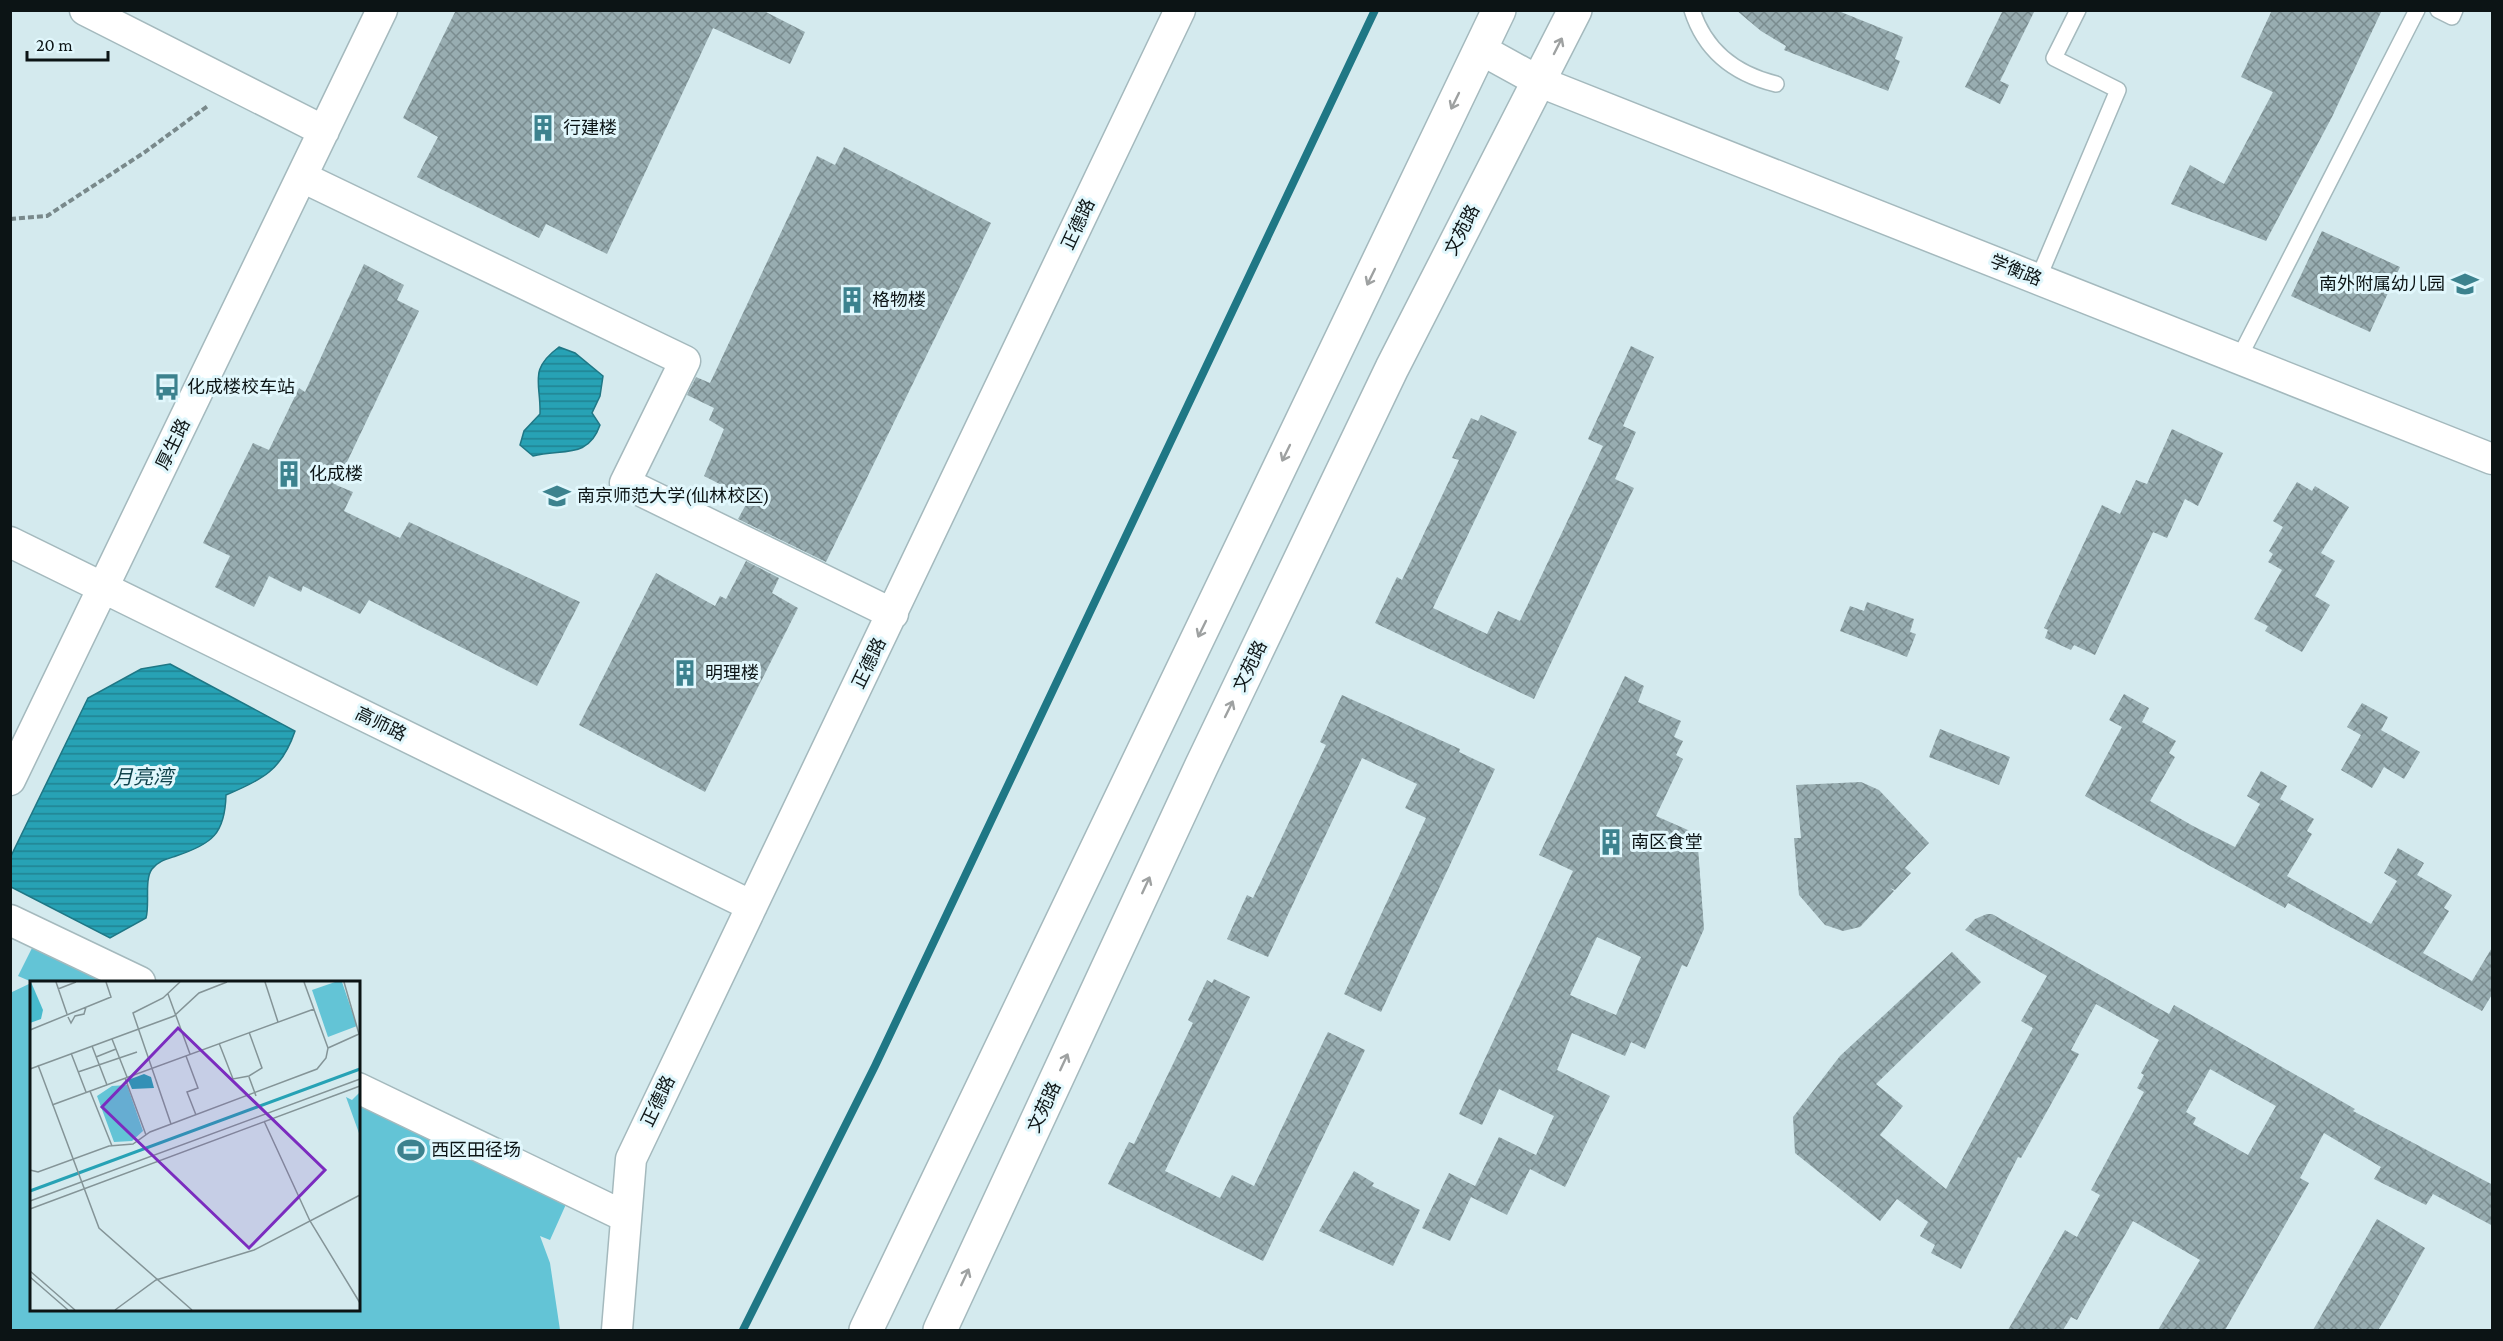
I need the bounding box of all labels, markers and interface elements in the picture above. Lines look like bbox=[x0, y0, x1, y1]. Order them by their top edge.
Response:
scale bar bbox=[27, 24, 108, 62]
text: 20 m bbox=[36, 35, 73, 55]
one-way arrow bbox=[1552, 37, 1564, 55]
one-way arrow bbox=[1448, 92, 1460, 110]
building icon: 行建楼 bbox=[528, 113, 558, 143]
place label: 行建楼 bbox=[563, 118, 617, 138]
street label: 正德路 bbox=[1058, 195, 1098, 253]
street label: 文苑路 bbox=[1441, 201, 1483, 259]
street label: 学衡路 bbox=[1987, 251, 2045, 289]
one-way arrow bbox=[1364, 268, 1376, 286]
school or university icon: 南外附属幼儿园 bbox=[2450, 269, 2480, 299]
place label: 南外附属幼儿园 bbox=[2319, 274, 2445, 294]
building icon: 格物楼 bbox=[837, 285, 867, 315]
place label: 格物楼 bbox=[872, 290, 926, 310]
bus stop icon: 化成楼校车站 bbox=[152, 372, 182, 402]
place label: 化成楼校车站 bbox=[187, 377, 295, 397]
street label: 厚生路 bbox=[152, 415, 194, 473]
one-way arrow bbox=[1280, 444, 1292, 462]
building icon: 化成楼 bbox=[274, 459, 304, 489]
place label: 化成楼 bbox=[309, 464, 363, 484]
school or university icon: 南京师范大学(仙林校区) bbox=[542, 481, 572, 511]
place label: 南京师范大学(仙林校区) bbox=[577, 486, 770, 507]
one-way arrow bbox=[1196, 619, 1208, 637]
street label: 正德路 bbox=[848, 634, 890, 692]
street label: 文苑路 bbox=[1229, 637, 1271, 695]
building icon: 明理楼 bbox=[670, 658, 700, 688]
place label: 明理楼 bbox=[705, 663, 759, 683]
one-way arrow bbox=[1224, 700, 1235, 718]
street label: 高师路 bbox=[352, 703, 410, 745]
water label: 月亮湾 bbox=[113, 766, 176, 788]
building icon: 南区食堂 bbox=[1596, 827, 1626, 857]
place label: 南区食堂 bbox=[1631, 832, 1703, 852]
one-way arrow bbox=[1141, 877, 1152, 895]
inset map bbox=[30, 981, 360, 1311]
one-way arrow bbox=[1059, 1054, 1071, 1072]
street label: 正德路 bbox=[637, 1072, 679, 1130]
street label: 文苑路 bbox=[1024, 1078, 1064, 1136]
sports icon: 西区田径场 bbox=[396, 1135, 426, 1165]
place label: 西区田径场 bbox=[431, 1140, 521, 1160]
one-way arrow bbox=[959, 1269, 971, 1287]

